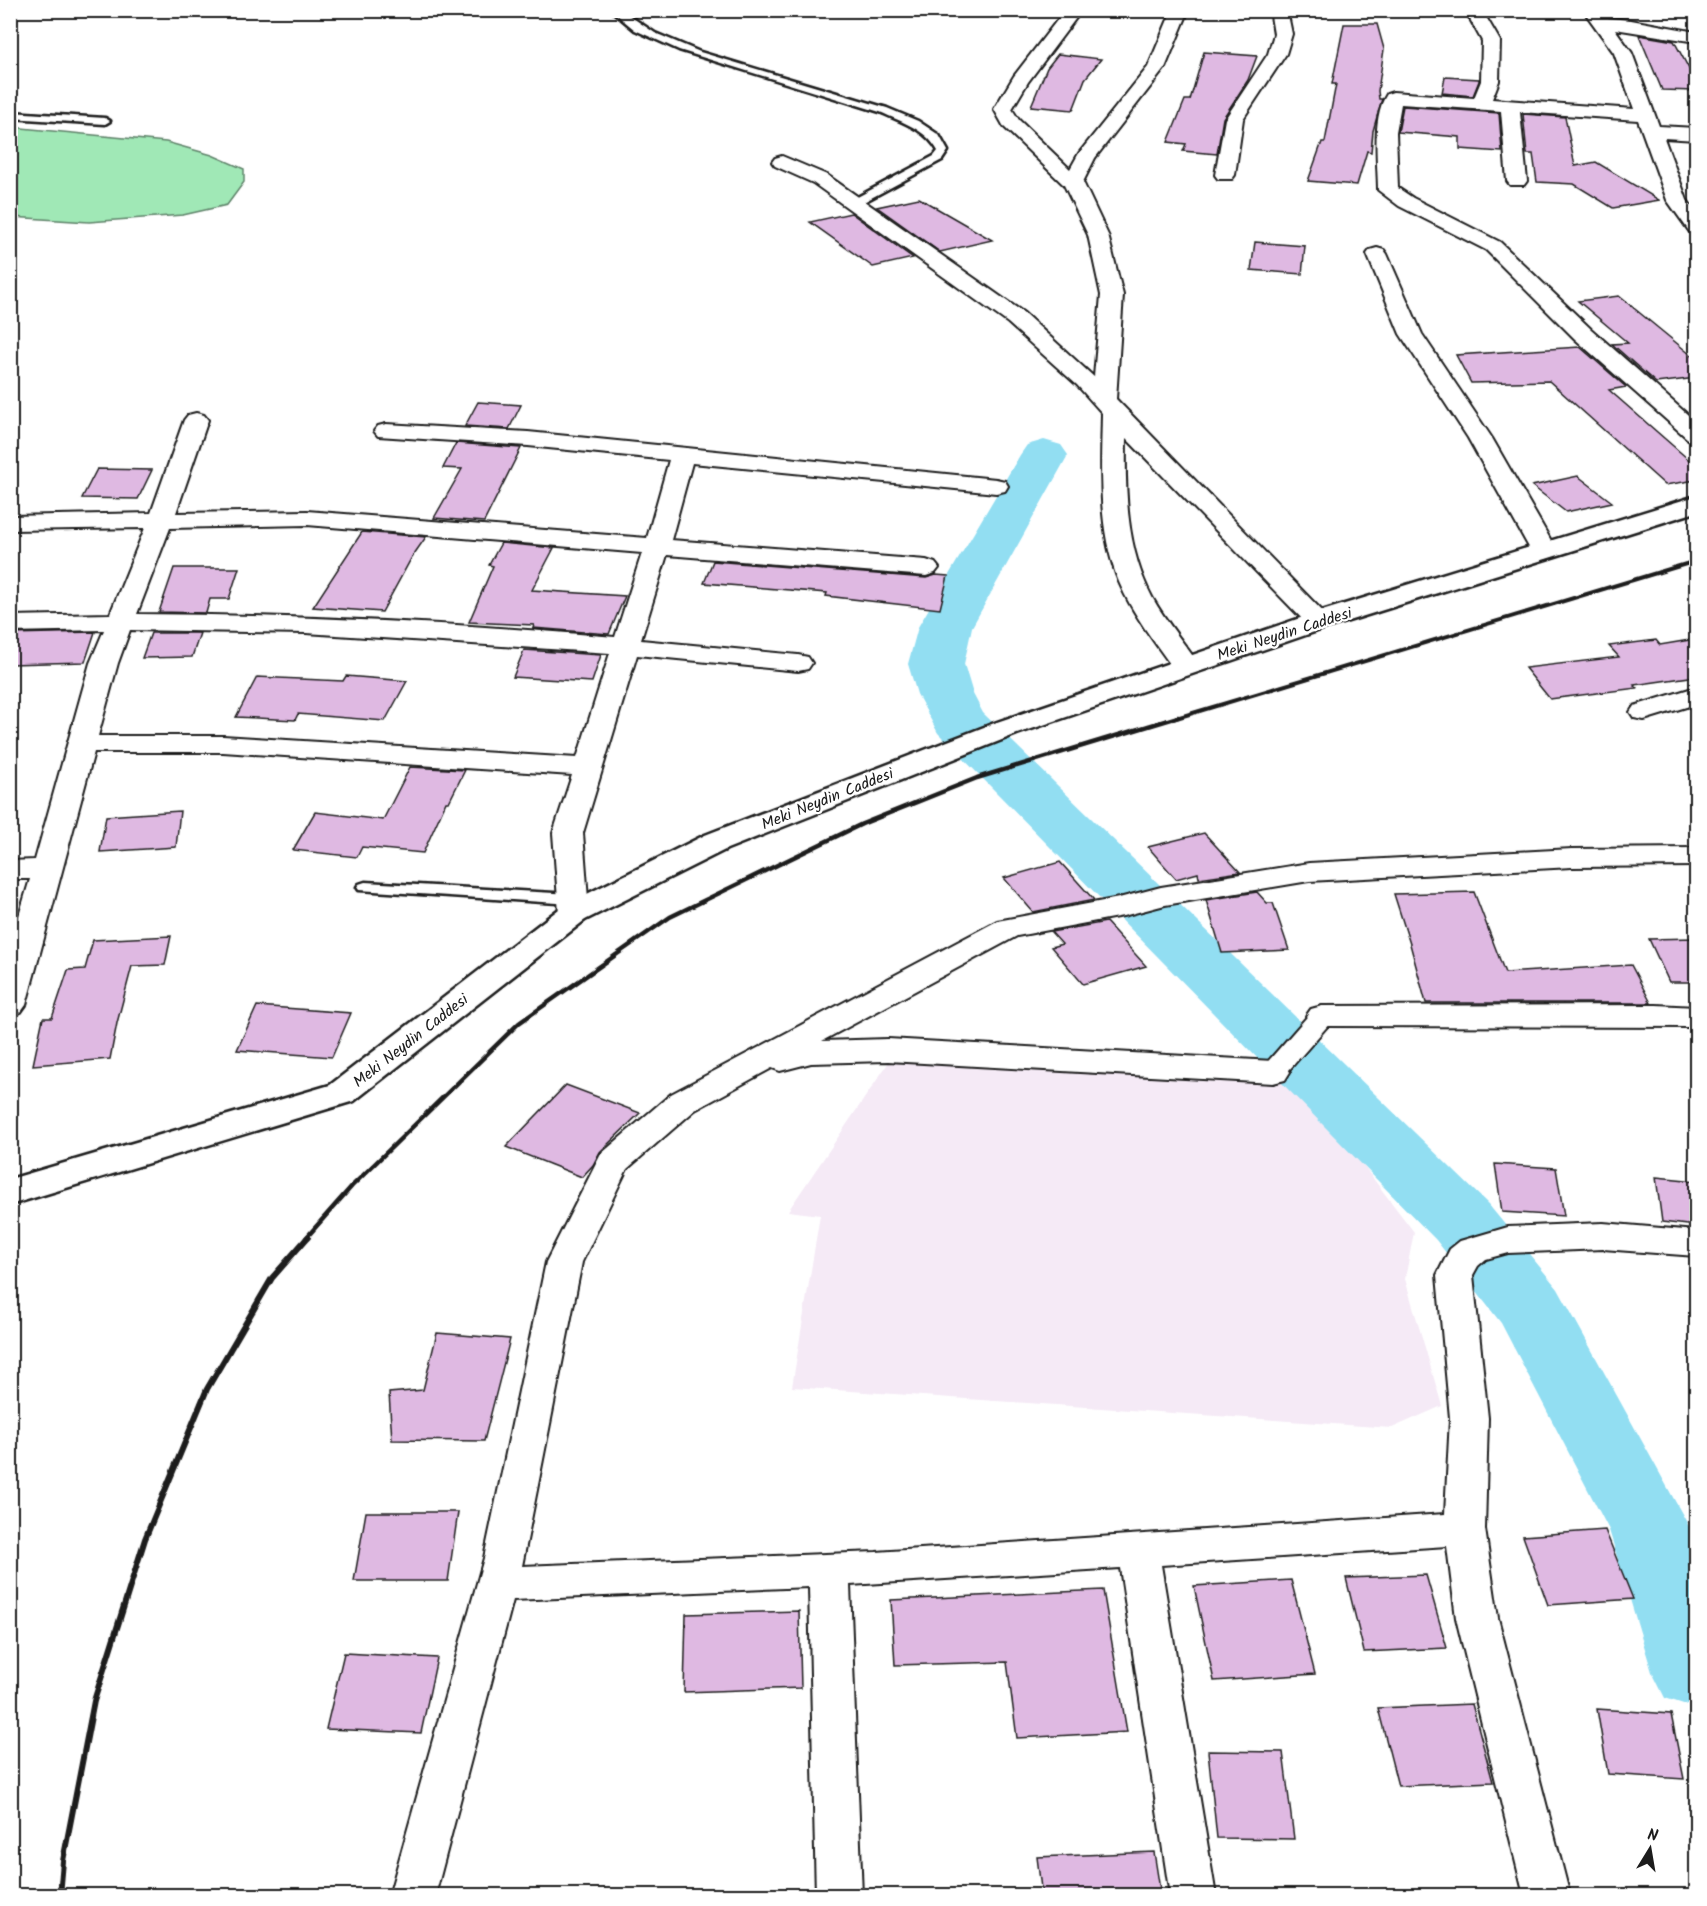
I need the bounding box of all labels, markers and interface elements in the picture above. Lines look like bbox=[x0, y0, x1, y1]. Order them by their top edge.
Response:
street label: Meki Neydin Caddesi bbox=[1214, 600, 1356, 668]
street label: Meki Neydin Caddesi bbox=[758, 761, 899, 837]
street label: Meki Neydin Caddesi bbox=[348, 987, 475, 1094]
north arrow bbox=[1620, 1819, 1680, 1879]
text: N bbox=[1645, 1823, 1660, 1849]

